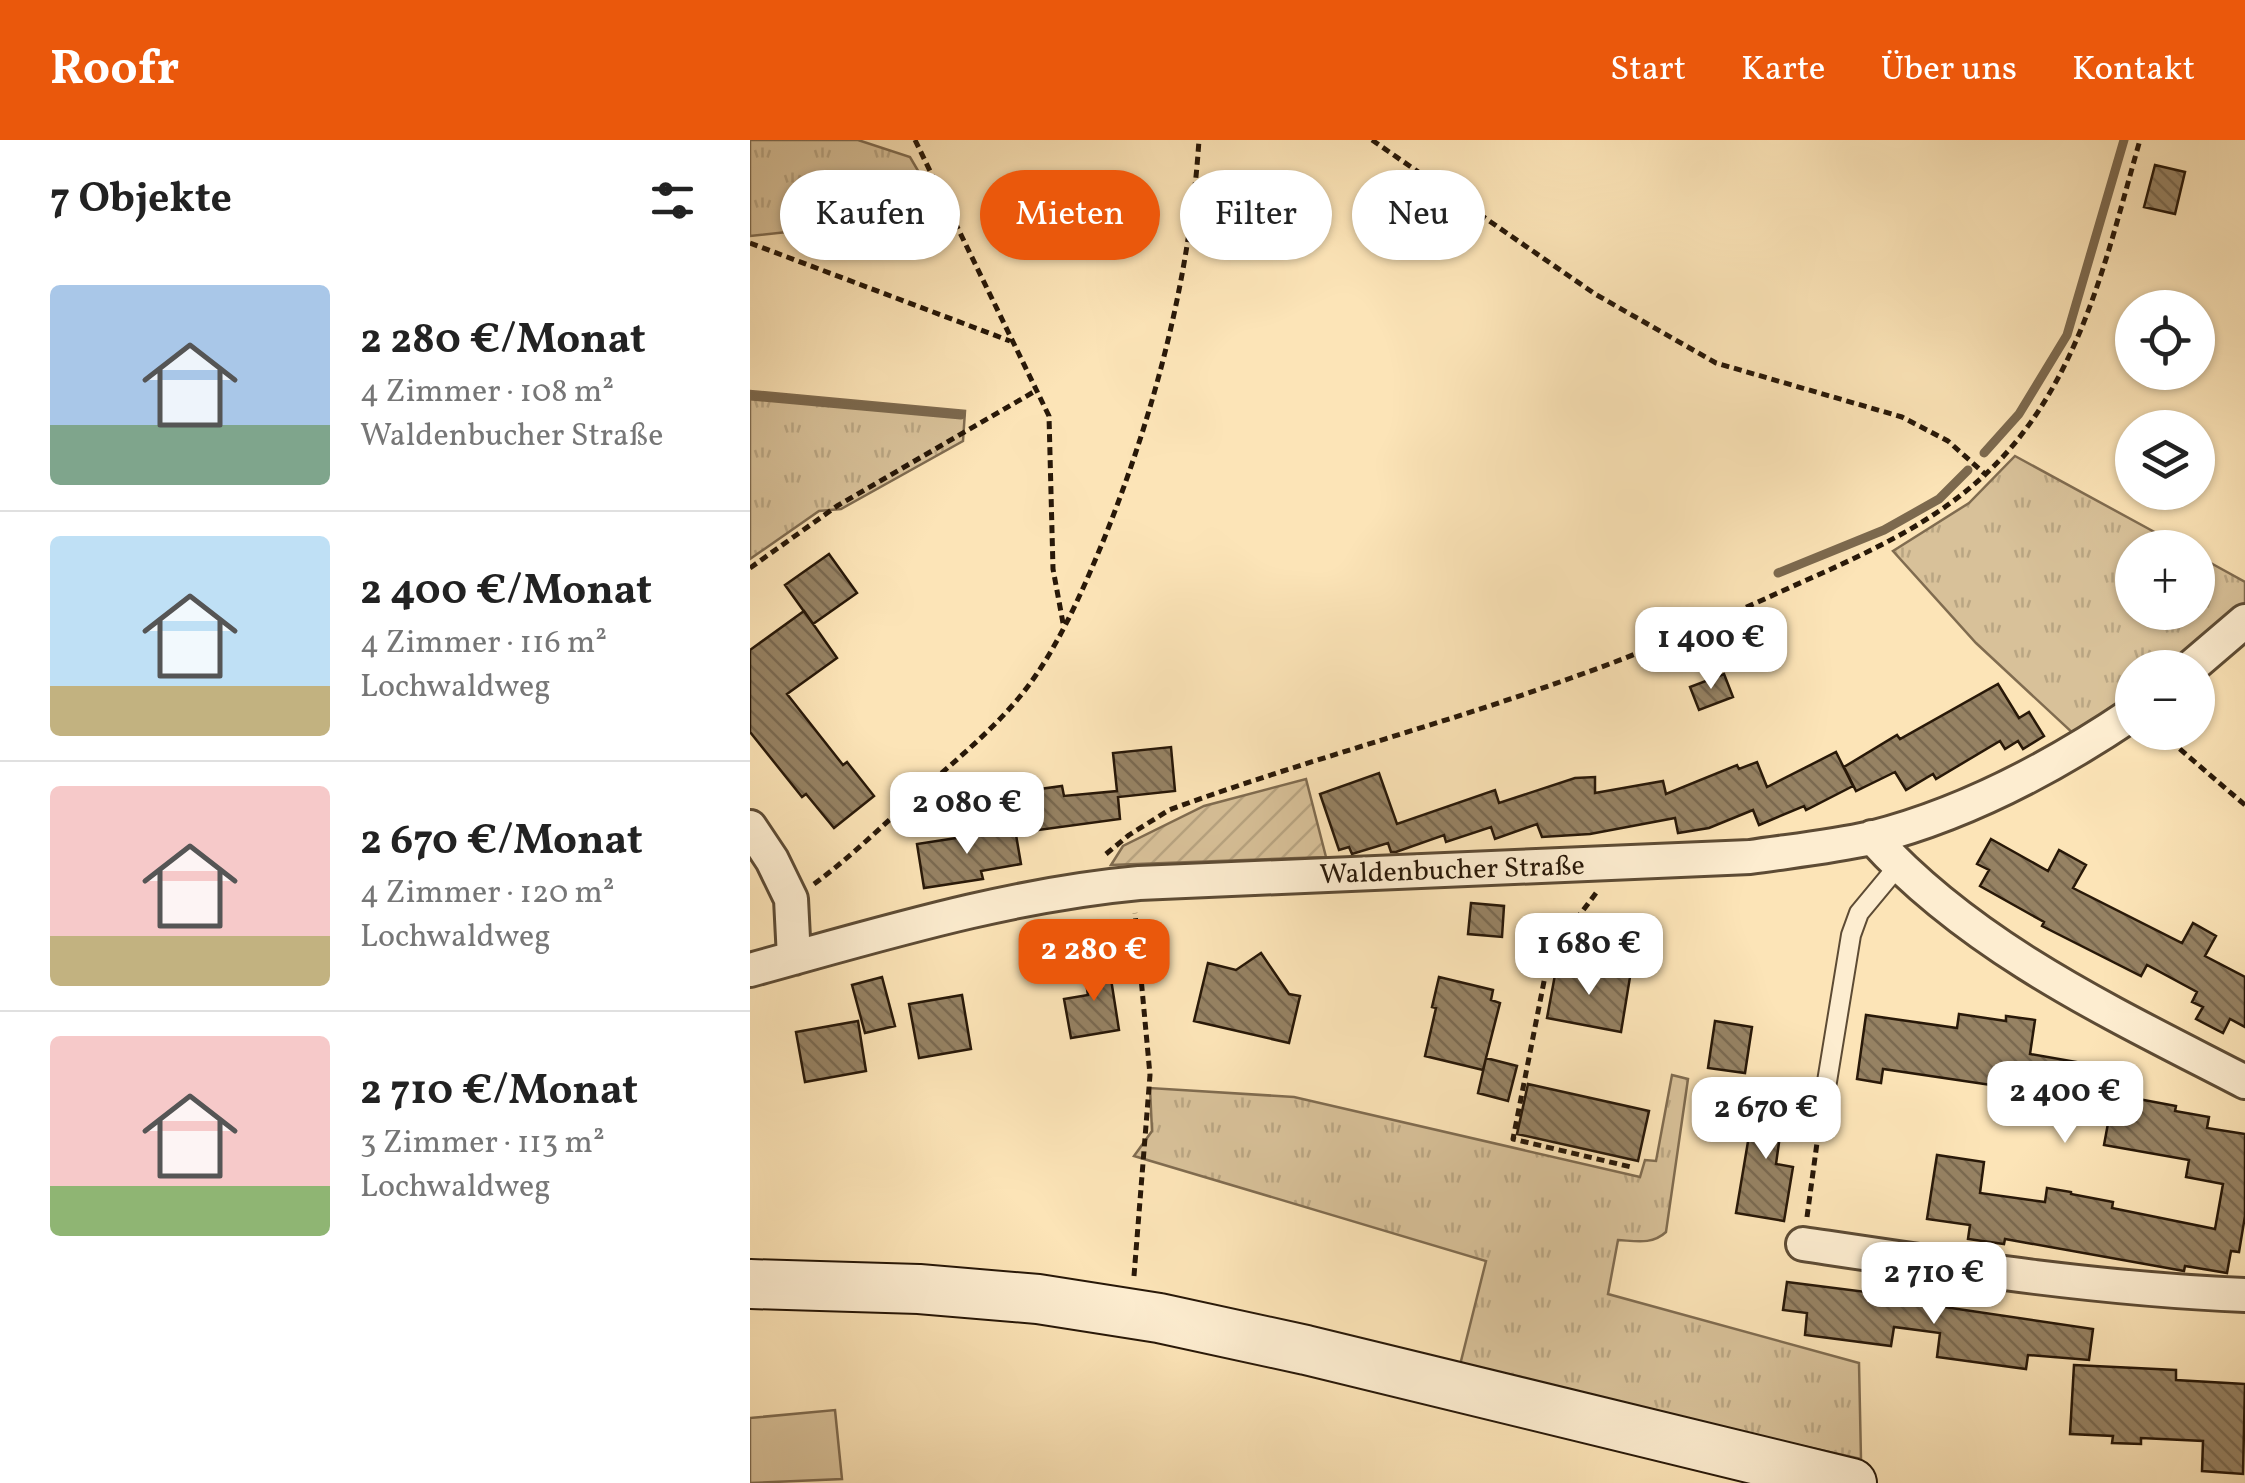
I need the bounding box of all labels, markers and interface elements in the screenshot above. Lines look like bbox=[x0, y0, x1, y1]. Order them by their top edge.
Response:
text: Roofr bbox=[50, 37, 179, 104]
text: Start bbox=[1610, 46, 1686, 94]
text: Karte bbox=[1741, 46, 1825, 94]
text: Über uns bbox=[1880, 46, 2017, 94]
text: Kontakt bbox=[2072, 46, 2195, 94]
chip: Kaufen bbox=[780, 170, 960, 260]
chip: Mieten bbox=[980, 170, 1160, 260]
chip: Filter bbox=[1180, 170, 1332, 260]
chip: Neu bbox=[1352, 170, 1485, 260]
text: 7 Objekte bbox=[50, 171, 232, 230]
icon: filters bbox=[645, 173, 700, 228]
map controls bbox=[2115, 290, 2215, 750]
button: locate bbox=[2115, 290, 2215, 390]
text: 2 280 €/Monat bbox=[360, 312, 646, 371]
icon: home bbox=[130, 325, 250, 445]
text: 4 Zimmer · 108 m² bbox=[360, 371, 614, 415]
button: layers bbox=[2115, 410, 2215, 510]
text: Waldenbucher Straße bbox=[360, 415, 663, 459]
button: + bbox=[2115, 530, 2215, 630]
text: 2 400 €/Monat bbox=[360, 563, 652, 622]
icon: home bbox=[130, 576, 250, 696]
pin: 1 400 € bbox=[1619, 607, 1803, 692]
text: 1 400 € bbox=[1657, 617, 1765, 661]
text: 4 Zimmer · 116 m² bbox=[360, 622, 607, 666]
button: − bbox=[2115, 650, 2215, 750]
text: Lochwaldweg bbox=[360, 666, 551, 710]
pin: 2 080 € bbox=[875, 772, 1059, 857]
text: 2 080 € bbox=[912, 782, 1022, 826]
text: 2 670 €/Monat bbox=[360, 813, 643, 872]
icon: home bbox=[130, 826, 250, 946]
street label: Waldenbucher Straße bbox=[1319, 847, 1585, 895]
text: 4 Zimmer · 120 m² bbox=[360, 872, 615, 916]
pin: 1 680 € bbox=[1497, 913, 1681, 998]
text: Lochwaldweg bbox=[360, 916, 551, 960]
pin: 2 280 € bbox=[1002, 919, 1186, 1004]
text: 1 680 € bbox=[1537, 923, 1641, 967]
text: 2 280 € bbox=[1041, 929, 1147, 973]
pin: 2 400 € bbox=[1973, 1061, 2157, 1146]
text: 2 710 €/Monat bbox=[360, 1063, 638, 1122]
text: 2 400 € bbox=[2009, 1071, 2121, 1115]
icon: home bbox=[130, 1076, 250, 1196]
pin: 2 670 € bbox=[1674, 1077, 1858, 1162]
text: 2 670 € bbox=[1714, 1087, 1818, 1131]
text: 3 Zimmer · 113 m² bbox=[360, 1122, 605, 1166]
text: Lochwaldweg bbox=[360, 1166, 551, 1210]
pin: 2 710 € bbox=[1842, 1242, 2026, 1327]
text: 2 710 € bbox=[1884, 1252, 1984, 1296]

